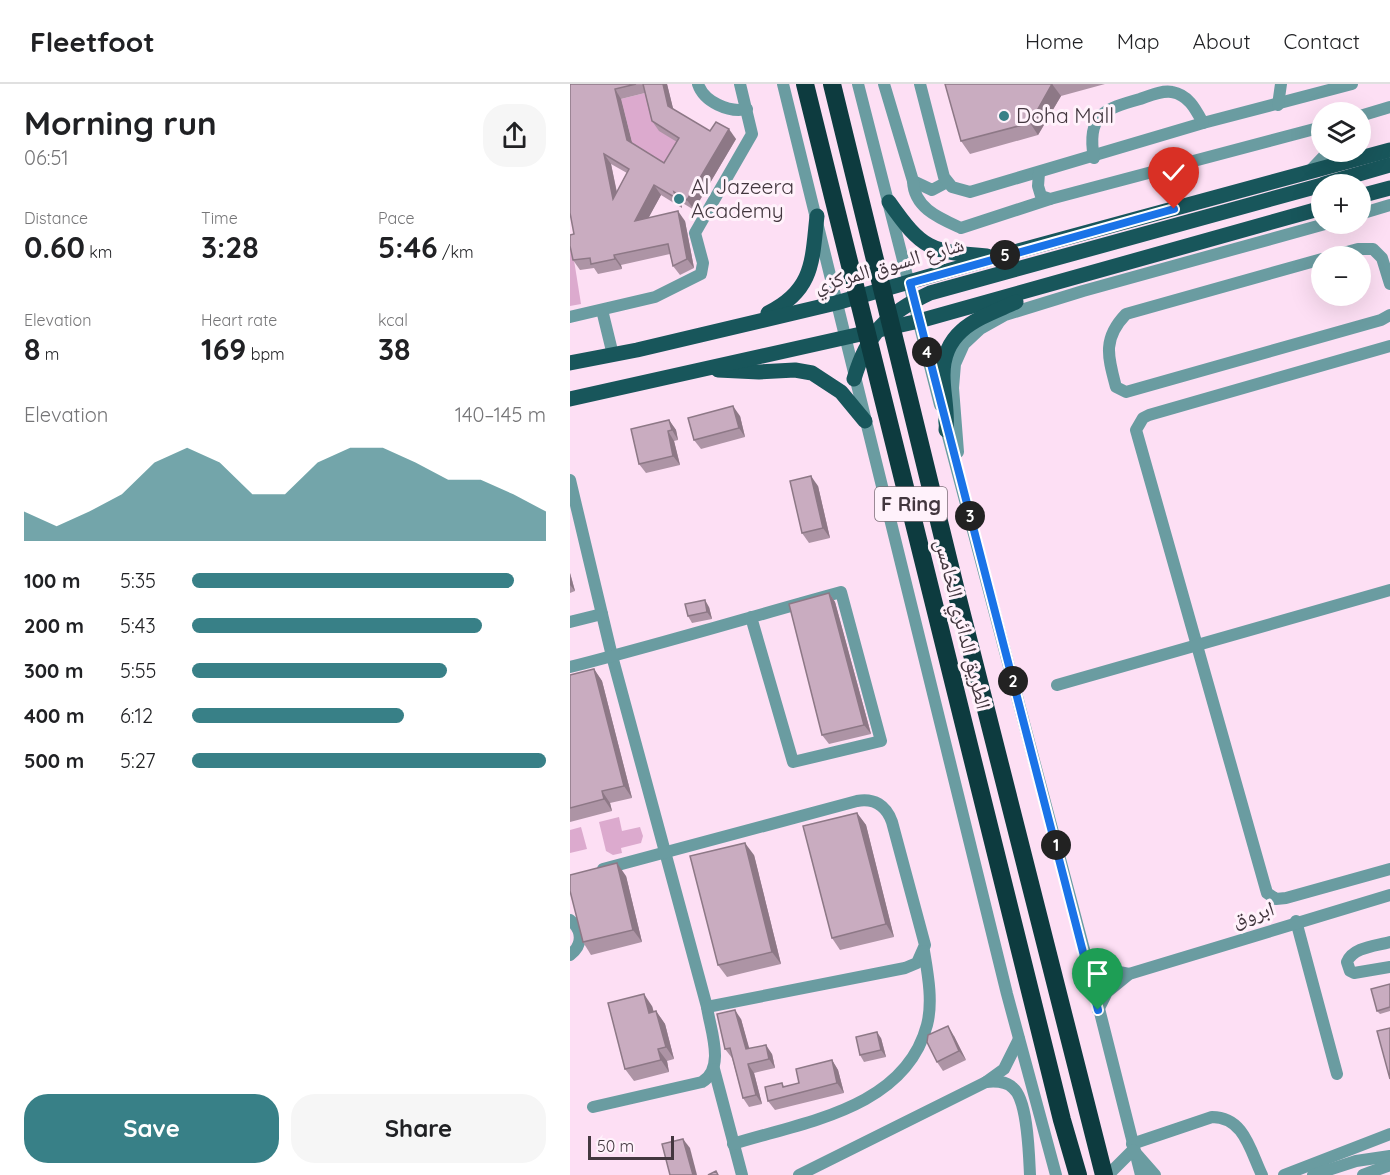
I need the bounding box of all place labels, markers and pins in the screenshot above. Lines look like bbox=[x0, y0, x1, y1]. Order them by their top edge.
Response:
place label: Doha Mall bbox=[1016, 102, 1114, 128]
marker: Doha Mall bbox=[997, 109, 1011, 123]
pin bbox=[1148, 147, 1199, 209]
place label: Al Jazeera Academy bbox=[691, 173, 794, 223]
marker: Al Jazeera Academy bbox=[672, 192, 686, 206]
pin: 5 bbox=[990, 240, 1020, 270]
pin: 4 bbox=[912, 337, 942, 367]
pin: 3 bbox=[955, 501, 985, 531]
pin: 2 bbox=[998, 666, 1028, 696]
pin: 1 bbox=[1041, 830, 1071, 860]
pin bbox=[1072, 948, 1123, 1010]

